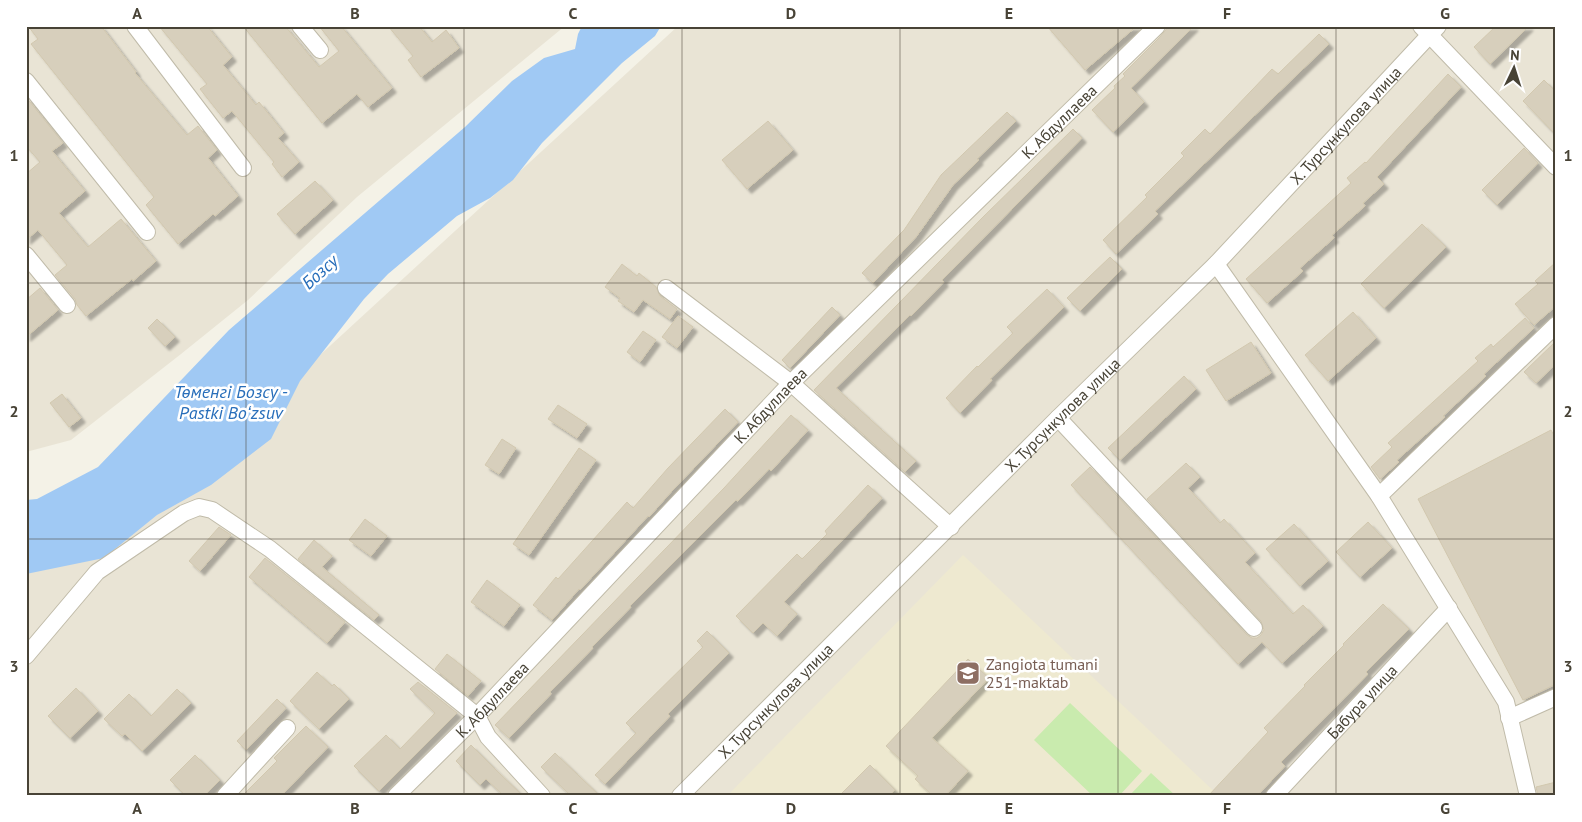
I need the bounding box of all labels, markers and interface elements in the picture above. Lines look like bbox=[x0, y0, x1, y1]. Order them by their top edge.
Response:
text: A bbox=[132, 3, 142, 23]
text: B bbox=[350, 3, 360, 23]
text: C bbox=[569, 3, 578, 23]
text: D bbox=[786, 3, 796, 23]
text: E bbox=[1005, 3, 1013, 23]
text: F bbox=[1223, 3, 1231, 23]
text: G bbox=[1440, 3, 1450, 23]
north arrow bbox=[1490, 42, 1540, 92]
text: N bbox=[1510, 46, 1520, 64]
street label: Х. Турсункулова улица bbox=[1285, 62, 1405, 189]
street label: К. Абдуллаева bbox=[1017, 80, 1101, 163]
text: 1 bbox=[9, 145, 19, 165]
text: 1 bbox=[1563, 145, 1573, 165]
water label: Бозсу bbox=[297, 248, 344, 294]
street label: Х. Турсункулова улица bbox=[1000, 353, 1124, 476]
street label: К. Абдуллаева bbox=[729, 363, 811, 448]
water label: Төменгі Бозсу - Pastki Boʻzsuv bbox=[174, 380, 288, 424]
text: 2 bbox=[9, 401, 19, 421]
text: 2 bbox=[1563, 401, 1573, 421]
street label: Х. Турсункулова улица bbox=[714, 639, 837, 762]
place label: Zangiota tumani 251-maktab bbox=[986, 654, 1098, 692]
text: 3 bbox=[9, 656, 19, 676]
text: 3 bbox=[1563, 656, 1573, 676]
street label: К. Абдуллаева bbox=[451, 658, 533, 742]
school or university icon: Zangiota tumani 251-maktab bbox=[955, 660, 981, 686]
street label: Бабура улица bbox=[1322, 660, 1401, 743]
text: A bbox=[132, 798, 142, 818]
text: B bbox=[350, 798, 360, 818]
text: C bbox=[569, 798, 578, 818]
text: D bbox=[786, 798, 796, 818]
text: E bbox=[1005, 798, 1013, 818]
text: F bbox=[1223, 798, 1231, 818]
text: G bbox=[1440, 798, 1450, 818]

